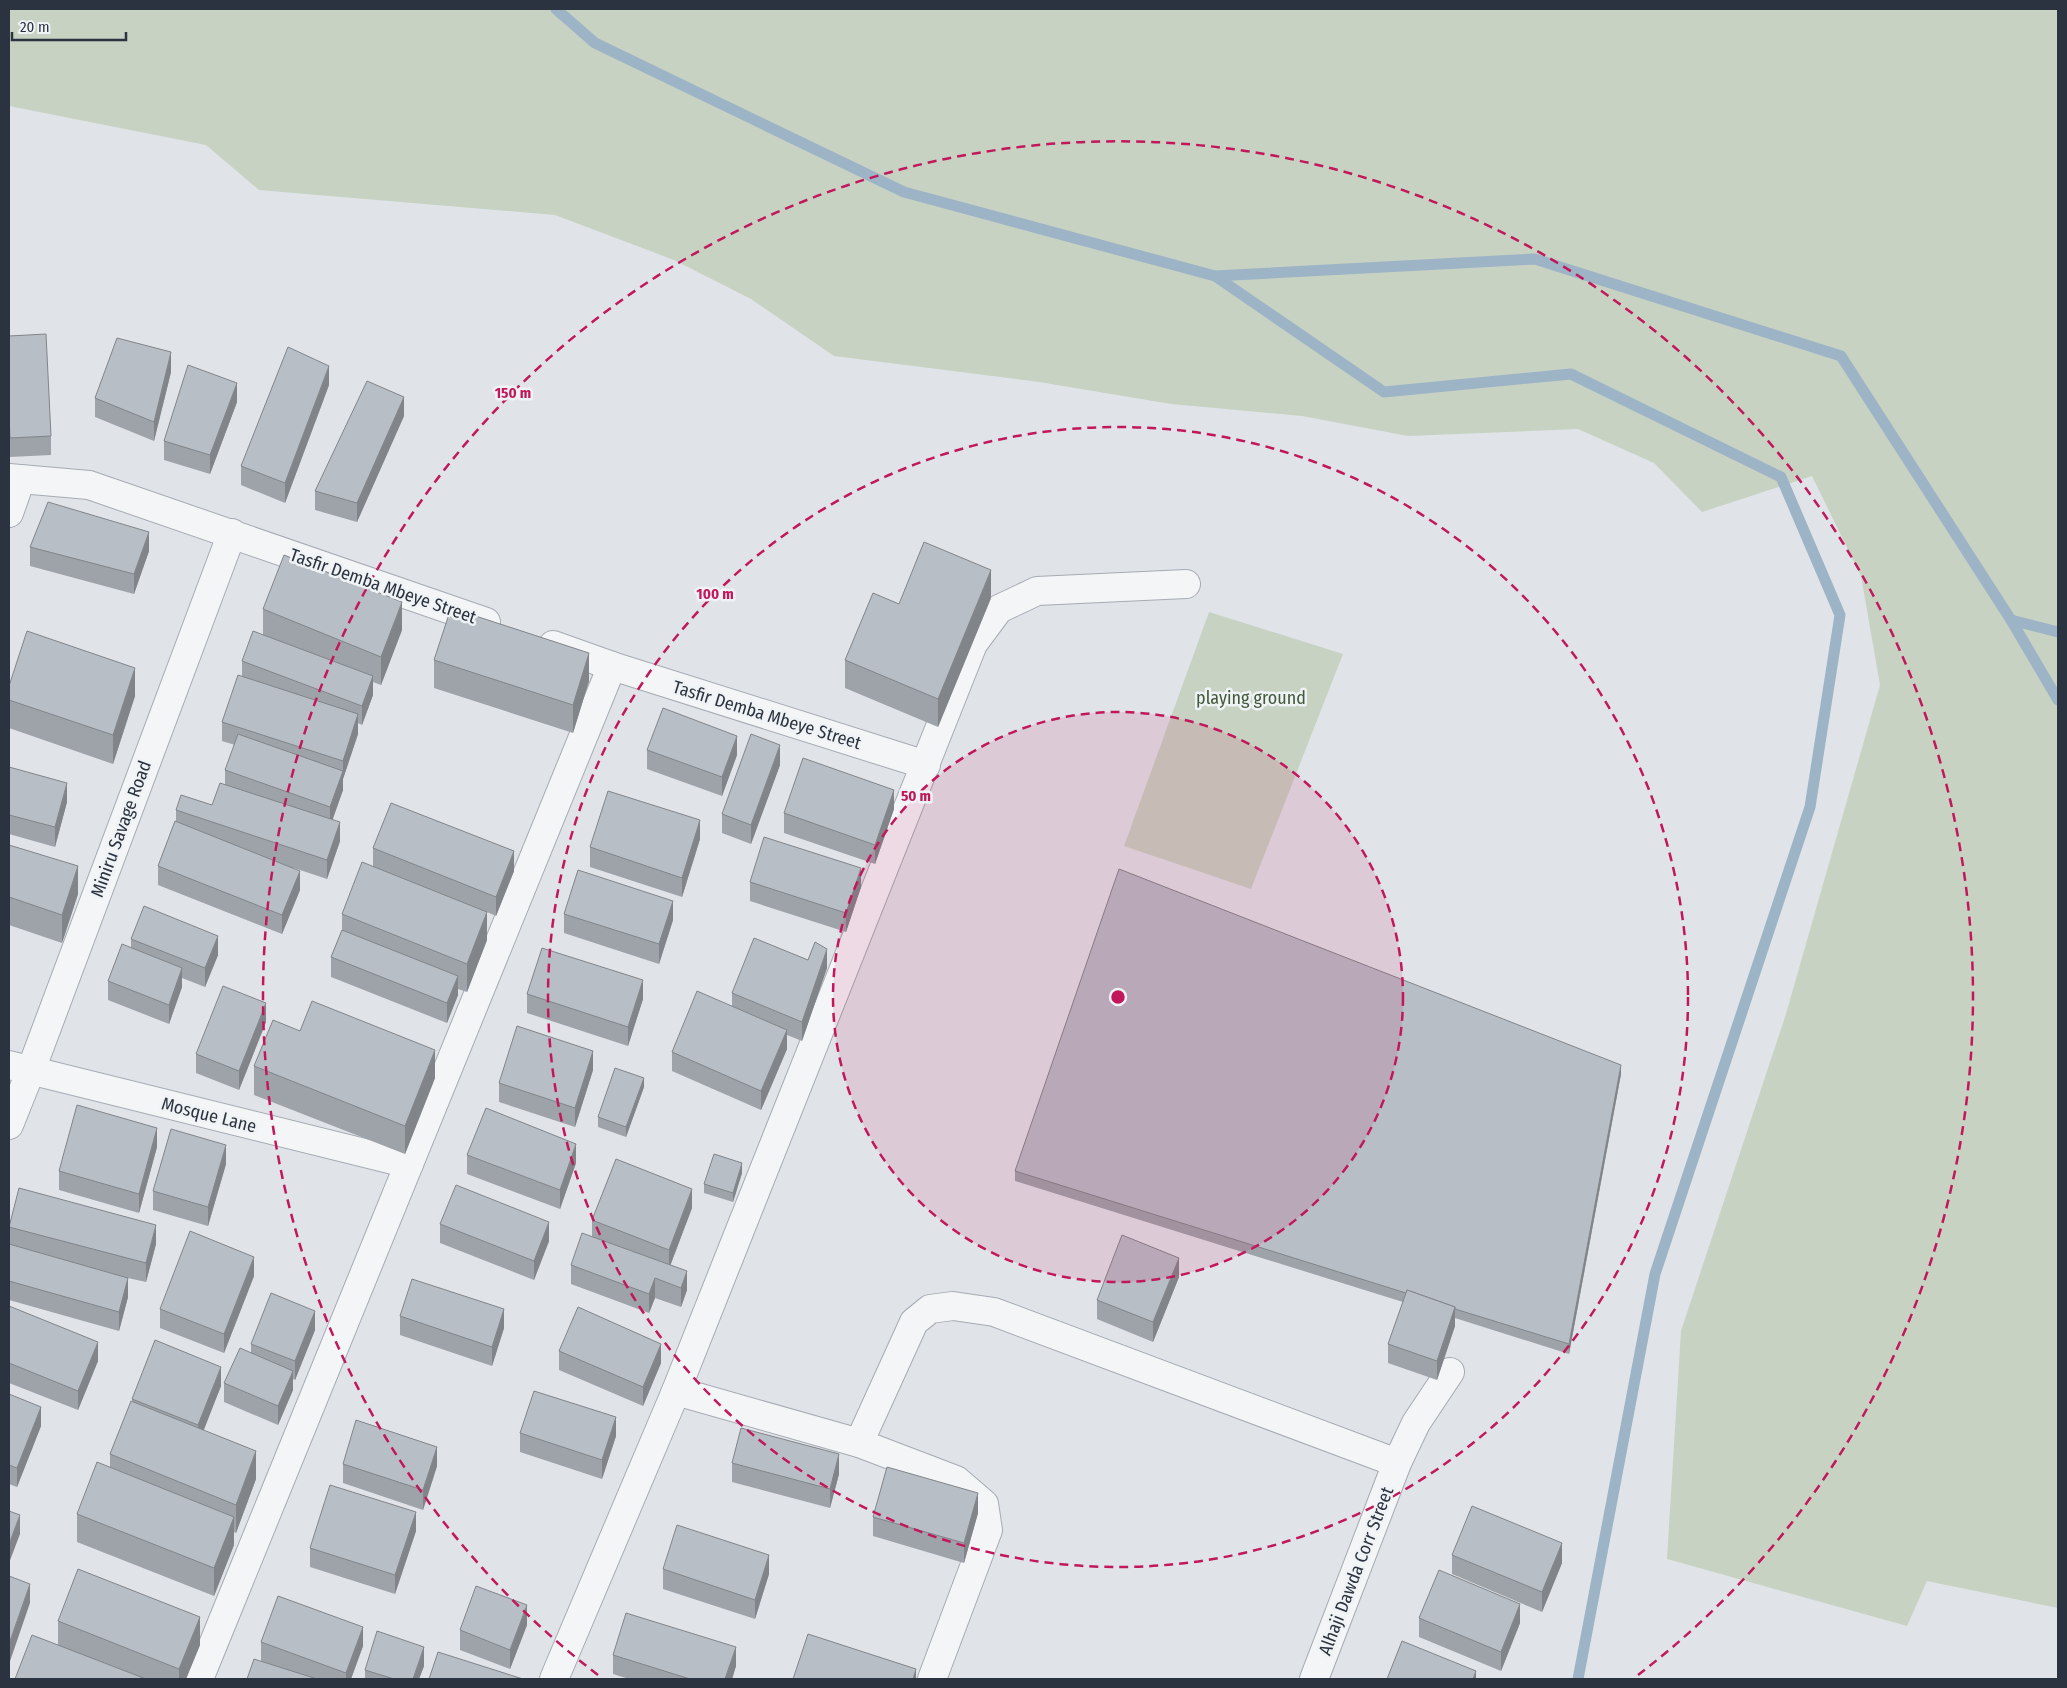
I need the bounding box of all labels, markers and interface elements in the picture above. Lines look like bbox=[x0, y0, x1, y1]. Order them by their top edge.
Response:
scale bar bbox=[12, 10, 126, 42]
text: 20 m bbox=[20, 18, 50, 36]
text: 150 m bbox=[495, 384, 531, 402]
street label: Tasfir Demba Mbeye Street bbox=[287, 544, 479, 628]
text: 100 m bbox=[696, 585, 734, 603]
street label: Tasfir Demba Mbeye Street bbox=[670, 676, 864, 754]
park label: playing ground bbox=[1196, 687, 1306, 709]
street label: Miniru Savage Road bbox=[86, 758, 156, 900]
text: 50 m bbox=[901, 787, 931, 805]
centre of rings bbox=[1109, 988, 1127, 1006]
street label: Mosque Lane bbox=[159, 1093, 259, 1137]
street label: Alhaji Dawda Corr Street bbox=[1314, 1484, 1398, 1658]

